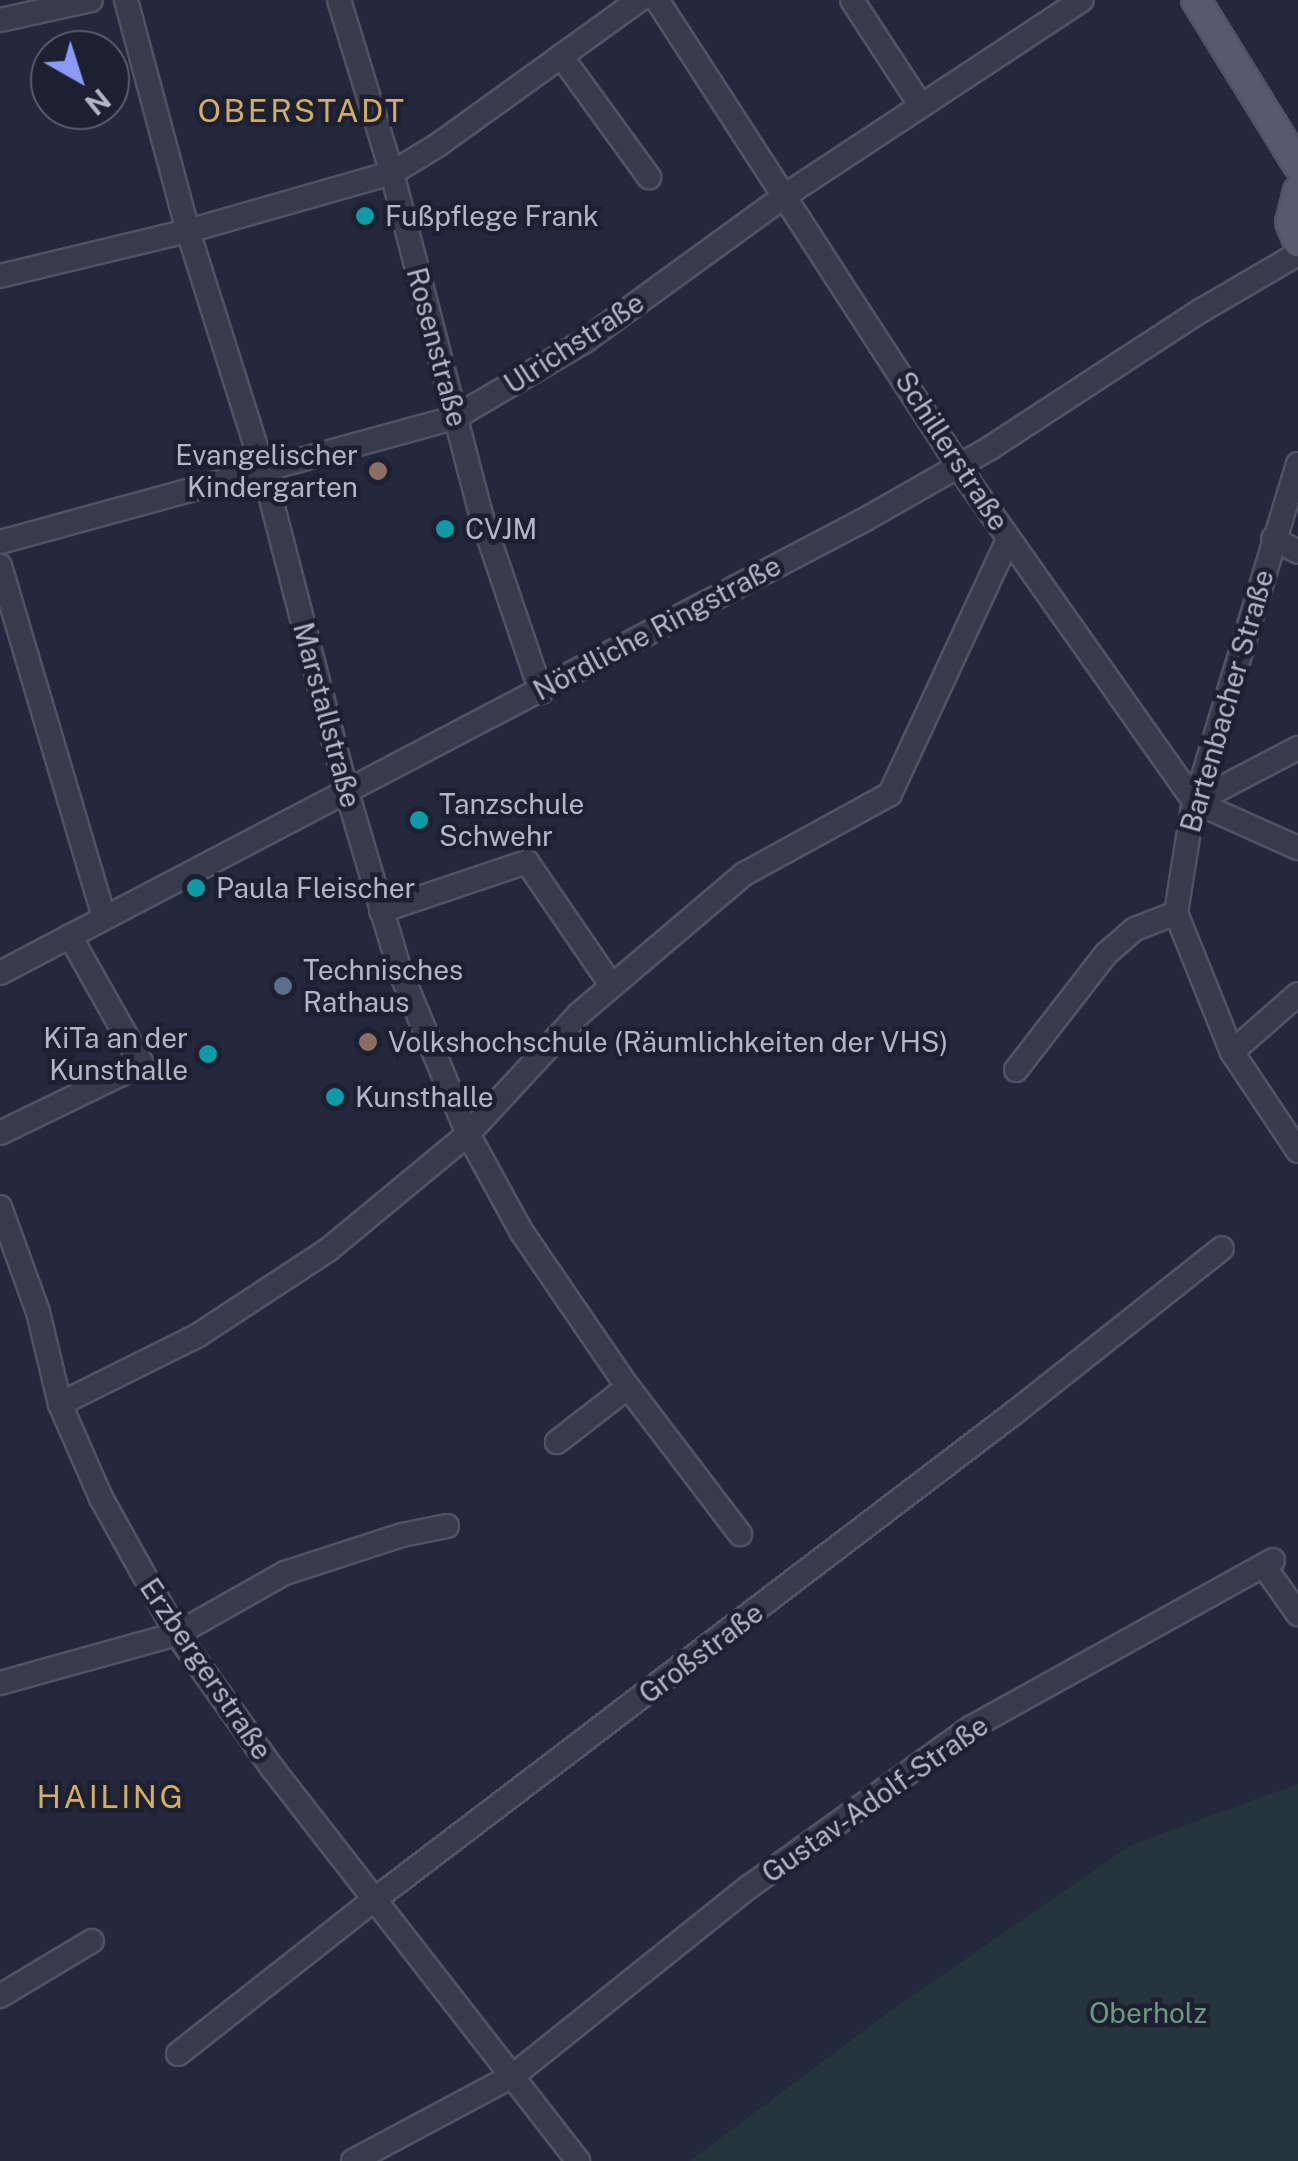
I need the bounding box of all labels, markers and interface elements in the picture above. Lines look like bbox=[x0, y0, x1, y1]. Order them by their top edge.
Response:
north arrow bbox=[30, 30, 130, 130]
text: N bbox=[79, 82, 117, 122]
district label: OBERSTADT bbox=[198, 92, 406, 130]
place label: Fußpflege Frank bbox=[385, 199, 599, 233]
marker: Fußpflege Frank bbox=[354, 205, 376, 227]
street label: Rosenstraße bbox=[400, 264, 474, 430]
street label: Ulrichstraße bbox=[498, 285, 650, 401]
street label: Schillerstraße bbox=[888, 365, 1016, 537]
place label: Evangelischer Kindergarten bbox=[175, 438, 358, 504]
marker: Evangelischer Kindergarten bbox=[367, 460, 389, 482]
place label: CVJM bbox=[465, 512, 537, 546]
marker: CVJM bbox=[434, 518, 456, 540]
street label: Nördliche Ringstraße bbox=[528, 549, 786, 707]
street label: Bartenbacher Straße bbox=[1173, 566, 1281, 836]
street label: Marstallstraße bbox=[286, 619, 368, 811]
place label: Tanzschule Schwehr bbox=[439, 787, 584, 853]
marker: Tanzschule Schwehr bbox=[408, 809, 430, 831]
place label: Paula Fleischer bbox=[216, 871, 415, 905]
marker: Paula Fleischer bbox=[185, 877, 207, 899]
place label: Technisches Rathaus bbox=[303, 953, 463, 1019]
marker: Technisches Rathaus bbox=[272, 975, 294, 997]
place label: KiTa an der Kunsthalle bbox=[43, 1021, 188, 1087]
place label: Volkshochschule (Räumlichkeiten der VHS) bbox=[388, 1025, 949, 1059]
marker: Volkshochschule (Räumlichkeiten der VHS) bbox=[357, 1031, 379, 1053]
marker: KiTa an der Kunsthalle bbox=[197, 1043, 219, 1065]
place label: Kunsthalle bbox=[355, 1080, 494, 1114]
marker: Kunsthalle bbox=[324, 1086, 346, 1108]
street label: Erzbergerstraße bbox=[133, 1572, 279, 1766]
street label: Großstraße bbox=[632, 1595, 770, 1711]
street label: Gustav-Adolf-Straße bbox=[755, 1708, 995, 1890]
district label: HAILING bbox=[37, 1778, 185, 1816]
park label: Oberholz bbox=[1089, 1996, 1207, 2030]

